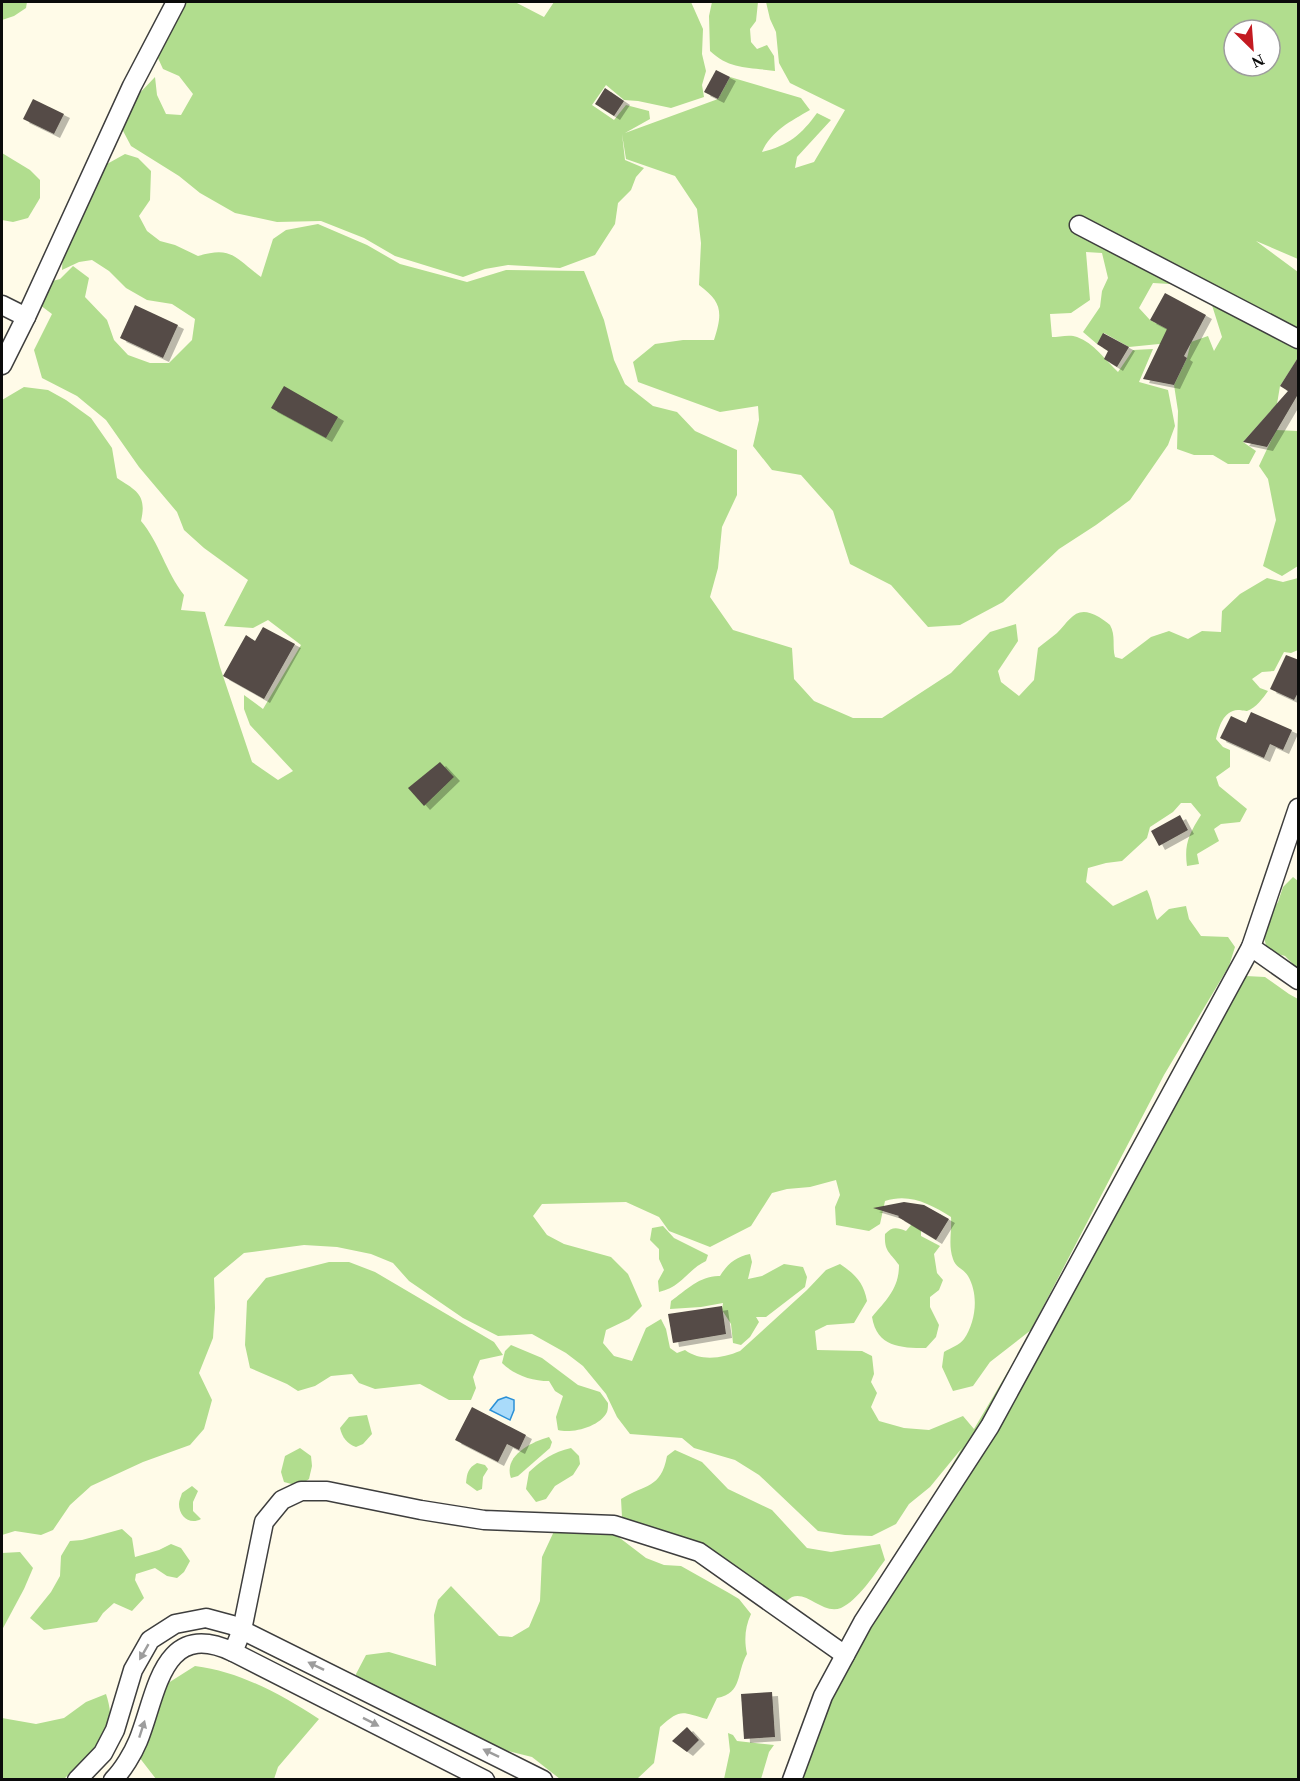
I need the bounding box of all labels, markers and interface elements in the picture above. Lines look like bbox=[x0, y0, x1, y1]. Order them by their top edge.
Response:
north arrow bbox=[1222, 18, 1282, 78]
text: N bbox=[1249, 51, 1267, 71]
one-way arrow bbox=[139, 1643, 149, 1660]
one-way arrow bbox=[307, 1662, 325, 1672]
one-way arrow bbox=[362, 1716, 380, 1726]
one-way arrow bbox=[138, 1720, 147, 1738]
one-way arrow bbox=[482, 1749, 499, 1758]

